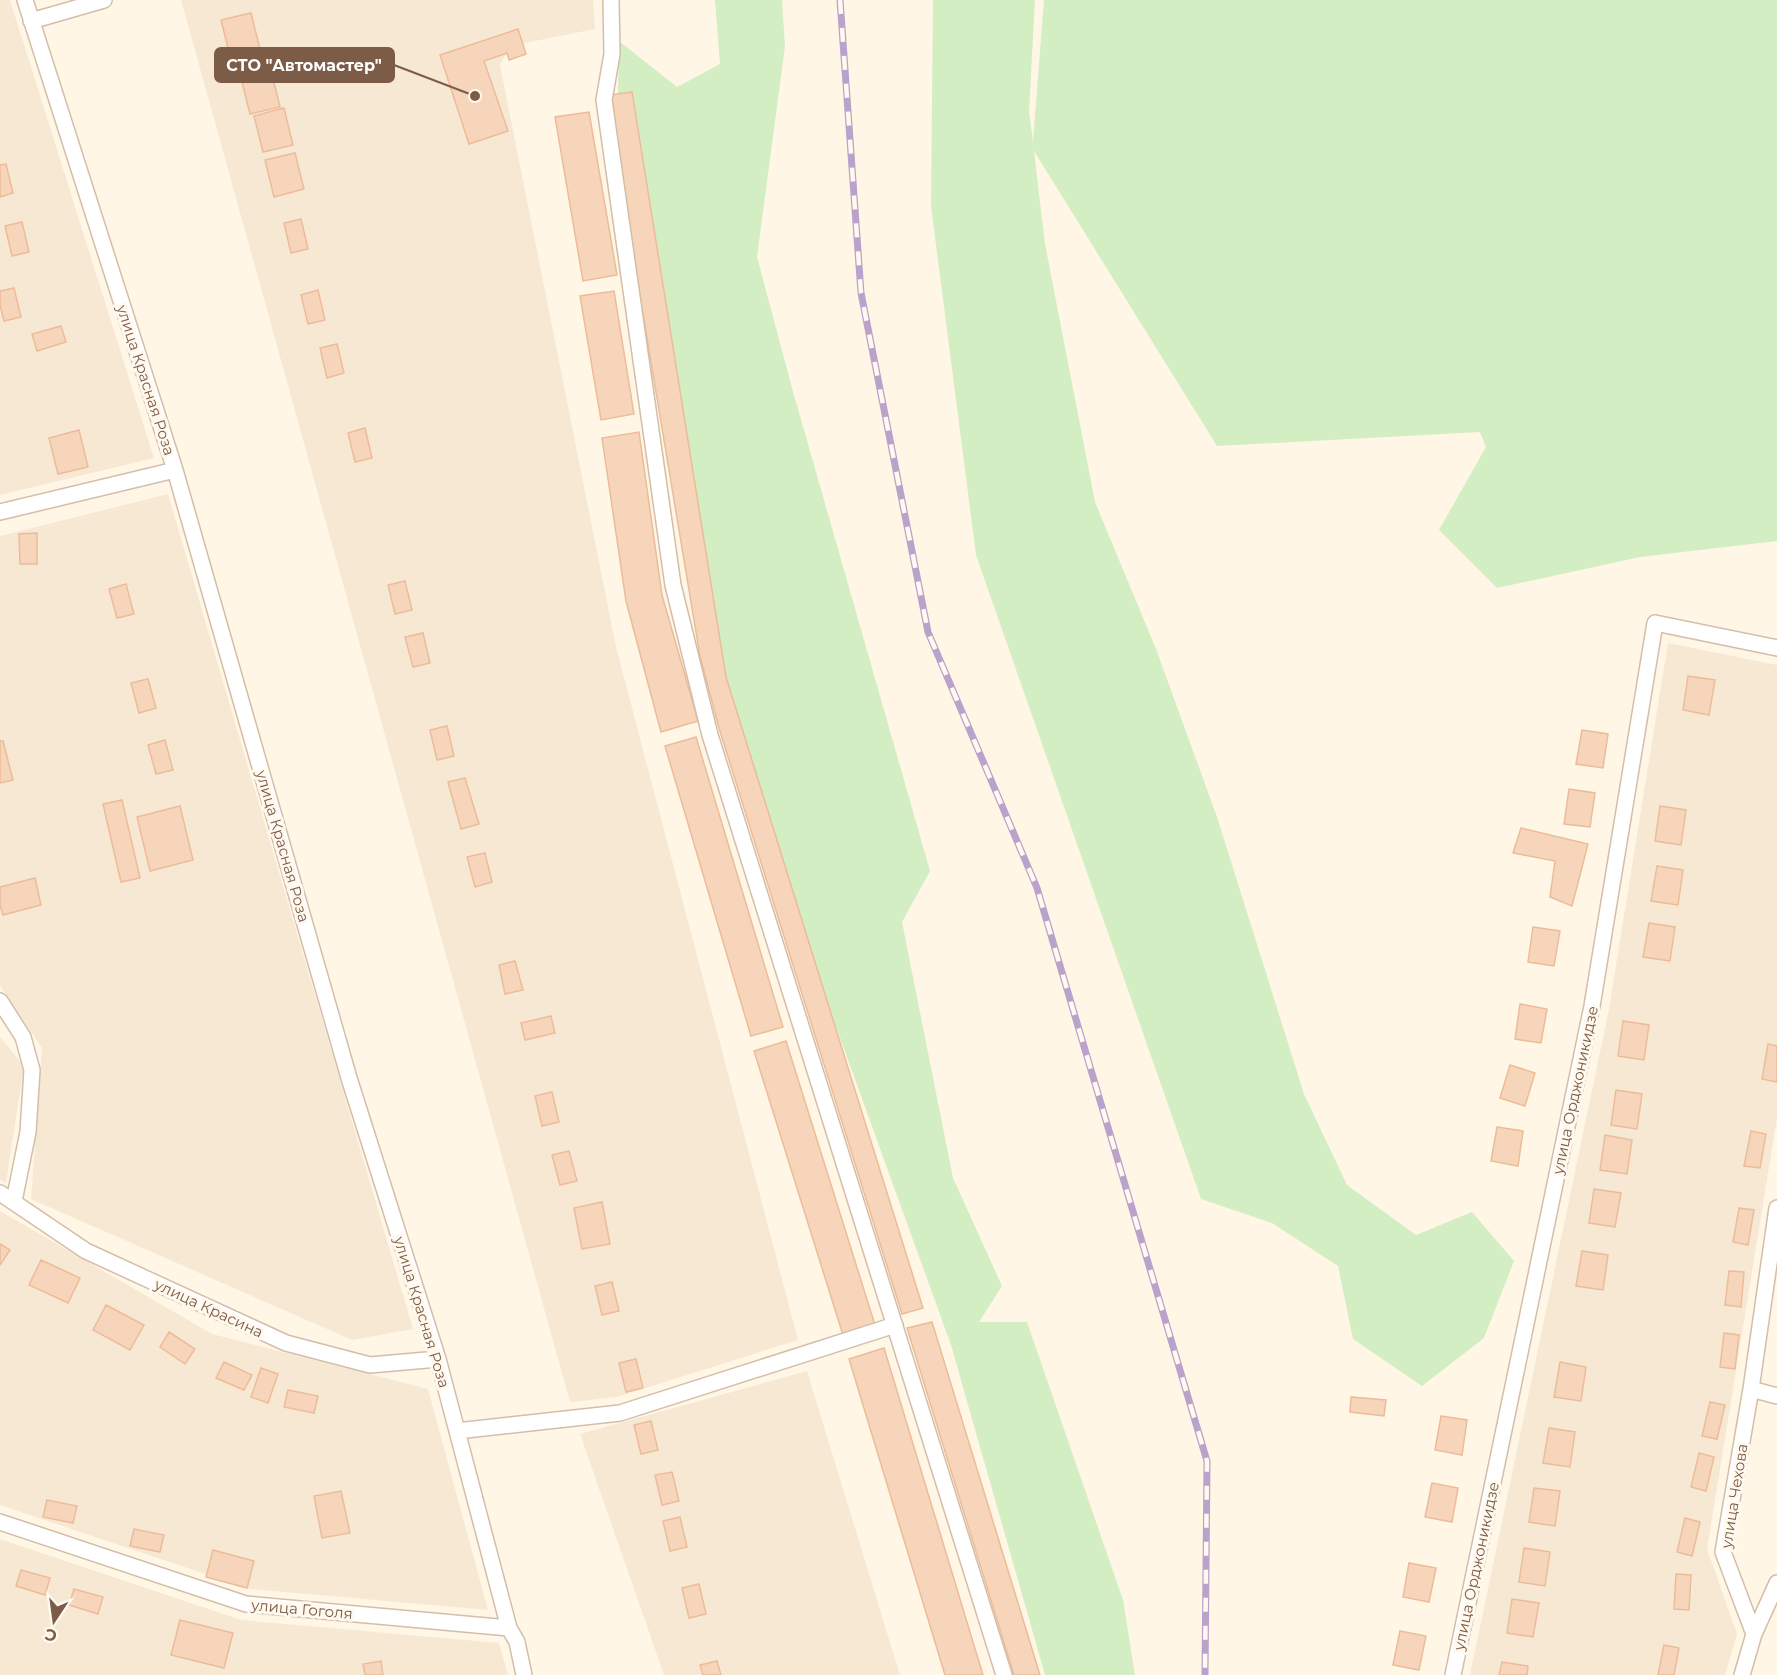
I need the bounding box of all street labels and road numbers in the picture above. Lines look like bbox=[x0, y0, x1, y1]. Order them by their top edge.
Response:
street label: улица Красная Роза bbox=[112, 301, 179, 458]
street label: улица Красная Роза bbox=[252, 767, 314, 924]
street label: улица Орджоникидзе bbox=[1548, 1004, 1602, 1177]
street label: улица Красная Роза bbox=[390, 1233, 454, 1390]
street label: улица Красина bbox=[151, 1274, 266, 1341]
street label: улица Чехова bbox=[1716, 1442, 1752, 1551]
street label: улица Орджоникидзе bbox=[1449, 1480, 1503, 1653]
street label: улица Гоголя bbox=[249, 1595, 354, 1623]

